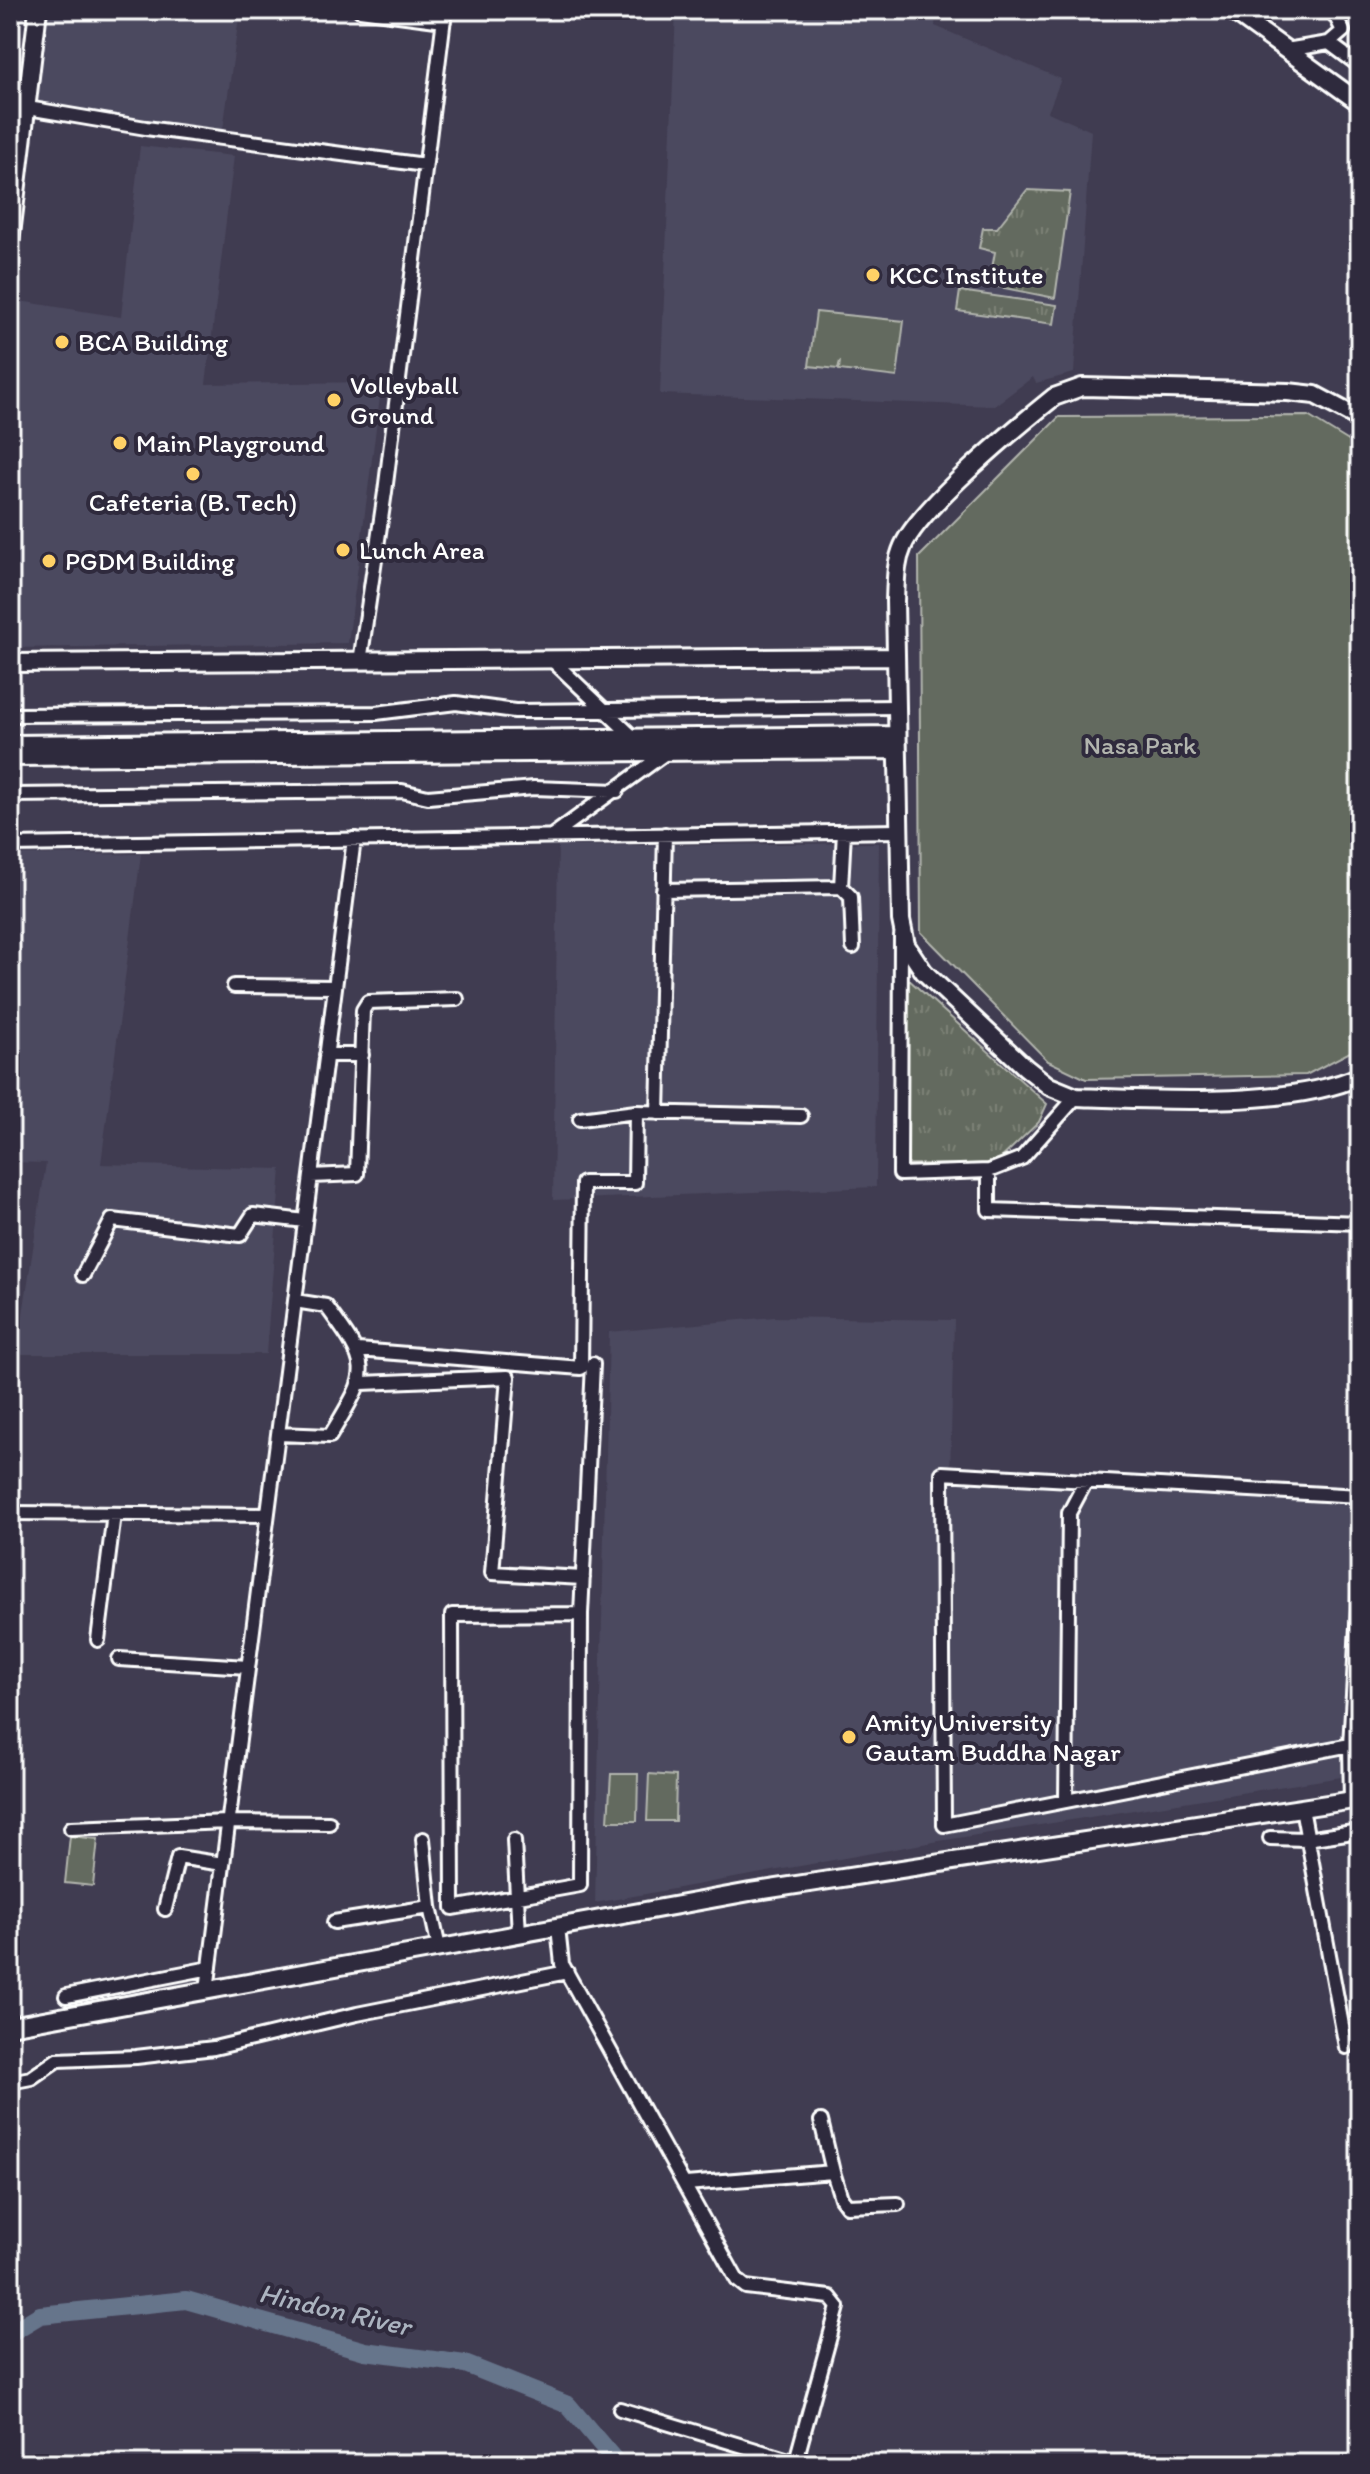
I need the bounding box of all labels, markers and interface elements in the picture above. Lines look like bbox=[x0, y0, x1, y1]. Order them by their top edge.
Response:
place label: KCC Institute bbox=[889, 259, 1044, 291]
marker: KCC Institute bbox=[864, 266, 882, 284]
place label: BCA Building bbox=[78, 326, 229, 358]
marker: BCA Building bbox=[53, 333, 71, 351]
place label: Volleyball Ground bbox=[350, 369, 459, 431]
marker: Volleyball Ground bbox=[325, 391, 343, 409]
place label: Main Playground bbox=[136, 427, 326, 459]
marker: Main Playground bbox=[111, 434, 129, 452]
marker: Cafeteria (B. Tech) bbox=[184, 465, 202, 483]
place label: Cafeteria (B. Tech) bbox=[89, 486, 297, 518]
place label: Lunch Area bbox=[359, 534, 485, 566]
marker: Lunch Area bbox=[334, 541, 352, 559]
place label: PGDM Building bbox=[65, 545, 235, 577]
marker: PGDM Building bbox=[40, 552, 58, 570]
park label: Nasa Park bbox=[1084, 729, 1197, 761]
place label: Amity University Gautam Buddha Nagar bbox=[865, 1706, 1121, 1768]
marker: Amity University Gautam Buddha Nagar bbox=[840, 1728, 858, 1746]
water label: Hindon River bbox=[256, 2275, 418, 2344]

